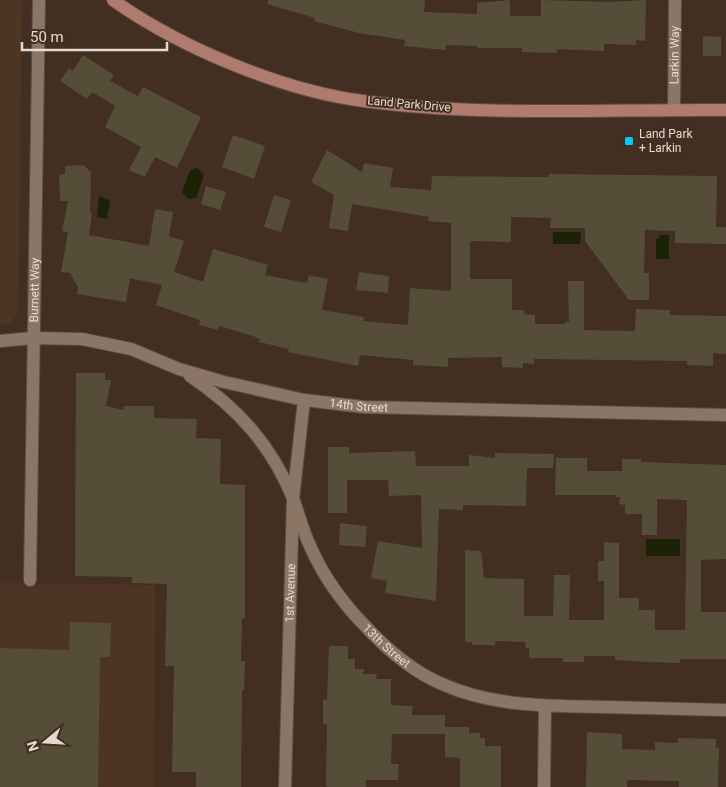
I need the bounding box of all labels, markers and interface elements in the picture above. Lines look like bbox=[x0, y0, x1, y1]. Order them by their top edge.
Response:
scale bar bbox=[22, 20, 168, 52]
street label: Larkin Way bbox=[667, 25, 682, 84]
text: 50 m bbox=[30, 28, 64, 46]
street label: Land Park Drive bbox=[367, 93, 451, 115]
place label: Land Park + Larkin bbox=[639, 127, 693, 155]
marker: Land Park + Larkin bbox=[623, 135, 635, 147]
street label: Burnett Way bbox=[27, 257, 42, 322]
street label: 14th Street bbox=[329, 396, 388, 415]
street label: 1st Avenue bbox=[283, 563, 298, 623]
street label: 13th Street bbox=[360, 621, 413, 671]
north arrow bbox=[20, 717, 70, 767]
text: N bbox=[23, 739, 42, 753]

